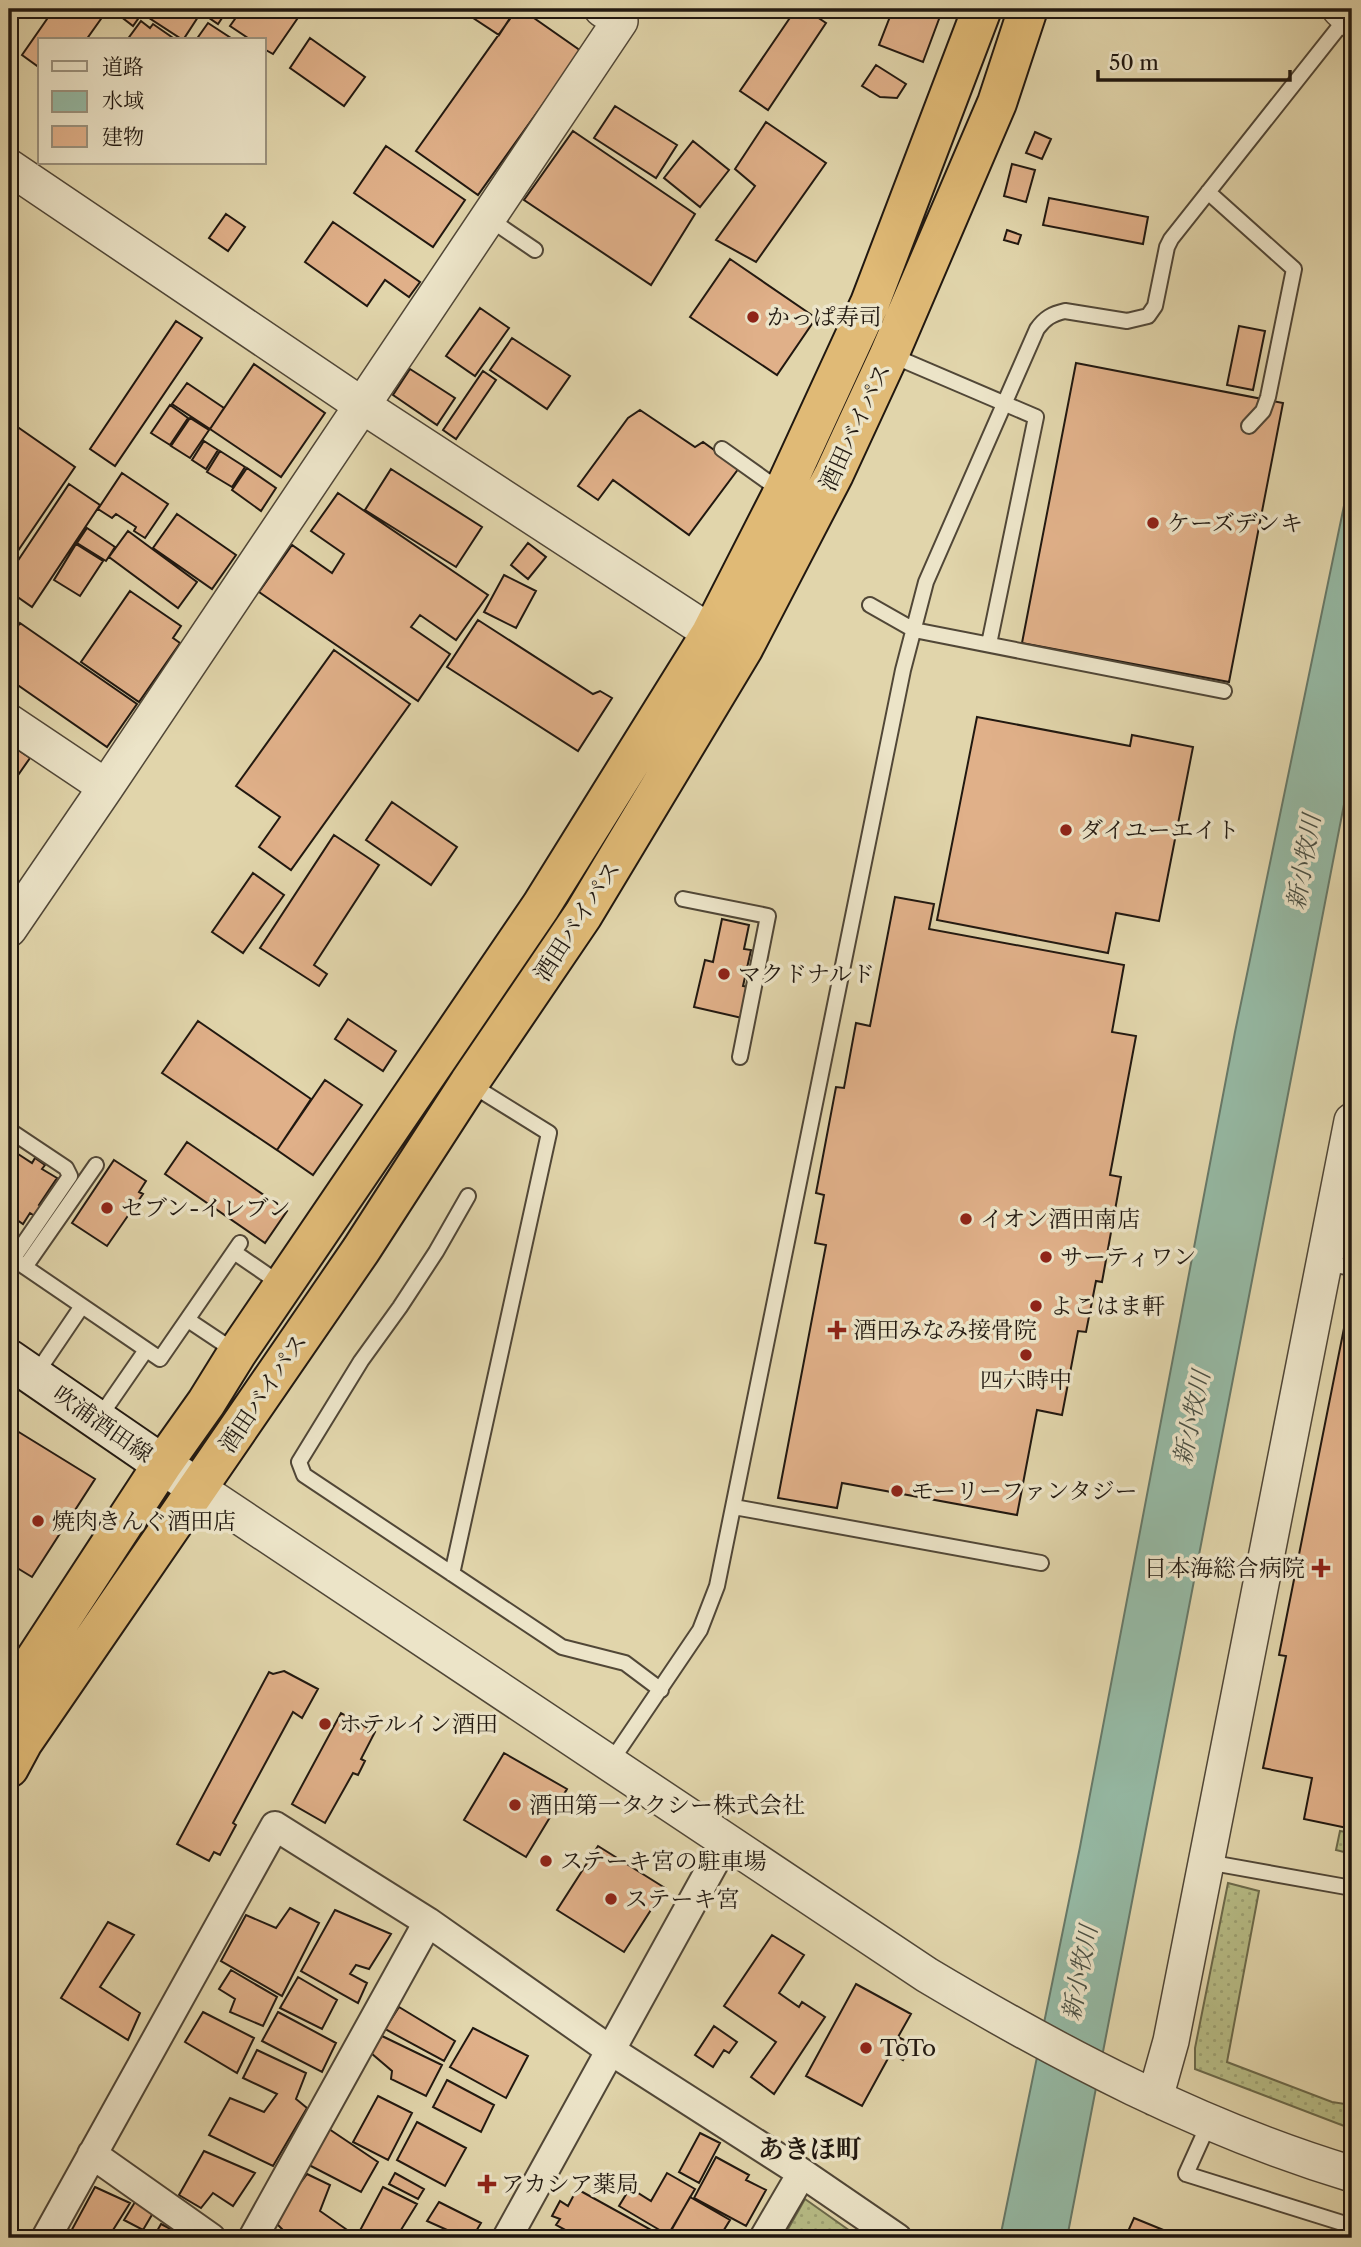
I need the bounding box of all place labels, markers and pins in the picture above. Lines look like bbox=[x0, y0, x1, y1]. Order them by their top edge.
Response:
place label: かっぱ寿司 bbox=[767, 303, 882, 331]
marker: かっぱ寿司 bbox=[745, 309, 761, 325]
place label: ケーズデンキ bbox=[1167, 509, 1303, 537]
marker: ケーズデンキ bbox=[1145, 515, 1161, 531]
place label: ダイユーエイト bbox=[1080, 816, 1240, 844]
marker: ダイユーエイト bbox=[1058, 822, 1074, 838]
place label: マクドナルド bbox=[738, 960, 875, 988]
marker: マクドナルド bbox=[716, 966, 732, 982]
place label: セブン-イレブン bbox=[121, 1194, 291, 1222]
marker: セブン-イレブン bbox=[99, 1200, 115, 1216]
place label: イオン酒田南店 bbox=[980, 1205, 1140, 1233]
marker: イオン酒田南店 bbox=[958, 1211, 974, 1227]
place label: サーティワン bbox=[1060, 1243, 1196, 1271]
marker: サーティワン bbox=[1038, 1249, 1054, 1265]
place label: よこはま軒 bbox=[1050, 1292, 1165, 1320]
marker: よこはま軒 bbox=[1028, 1298, 1044, 1314]
place label: 酒田みなみ接骨院 bbox=[853, 1316, 1037, 1344]
marker: 酒田みなみ接骨院 bbox=[827, 1320, 847, 1340]
marker: 四六時中 bbox=[1018, 1347, 1034, 1363]
place label: 四六時中 bbox=[980, 1366, 1072, 1394]
place label: モーリーファンタジー bbox=[911, 1477, 1138, 1505]
marker: モーリーファンタジー bbox=[889, 1483, 905, 1499]
place label: 焼肉きんぐ酒田店 bbox=[52, 1507, 236, 1535]
marker: 焼肉きんぐ酒田店 bbox=[30, 1513, 46, 1529]
place label: 日本海総合病院 bbox=[1144, 1554, 1305, 1582]
marker: 日本海総合病院 bbox=[1311, 1558, 1331, 1578]
place label: ホテルイン酒田 bbox=[339, 1710, 498, 1738]
marker: ホテルイン酒田 bbox=[317, 1716, 333, 1732]
place label: 酒田第一タクシー株式会社 bbox=[529, 1791, 805, 1819]
marker: 酒田第一タクシー株式会社 bbox=[507, 1797, 523, 1813]
place label: ステーキ宮の駐車場 bbox=[560, 1847, 767, 1875]
marker: ステーキ宮の駐車場 bbox=[538, 1853, 554, 1869]
place label: ステーキ宮 bbox=[625, 1885, 740, 1913]
marker: ステーキ宮 bbox=[603, 1891, 619, 1907]
place label: ToTo bbox=[880, 2034, 936, 2062]
marker: ToTo bbox=[858, 2040, 874, 2056]
place label: アカシア薬局 bbox=[501, 2170, 639, 2198]
marker: アカシア薬局 bbox=[479, 2176, 495, 2192]

